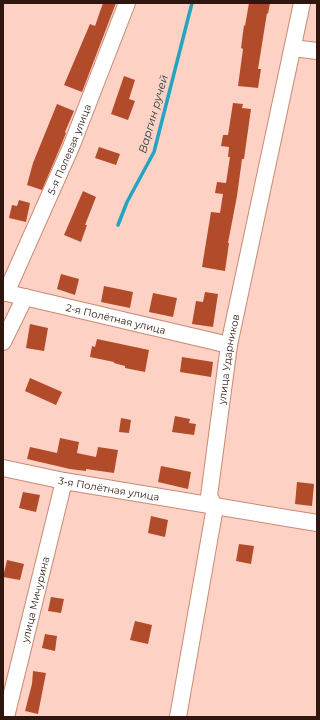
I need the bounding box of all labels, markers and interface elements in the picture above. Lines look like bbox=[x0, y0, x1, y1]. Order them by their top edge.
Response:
water label: Варгин ручей bbox=[135, 73, 171, 155]
street label: 5-я Полевая улица bbox=[44, 102, 94, 197]
street label: 2-я Полётная улица bbox=[65, 301, 167, 336]
street label: улица Ударников bbox=[215, 313, 242, 406]
street label: 3-я Полётная улица bbox=[57, 474, 160, 503]
street label: улица Мичурина bbox=[18, 555, 52, 645]

